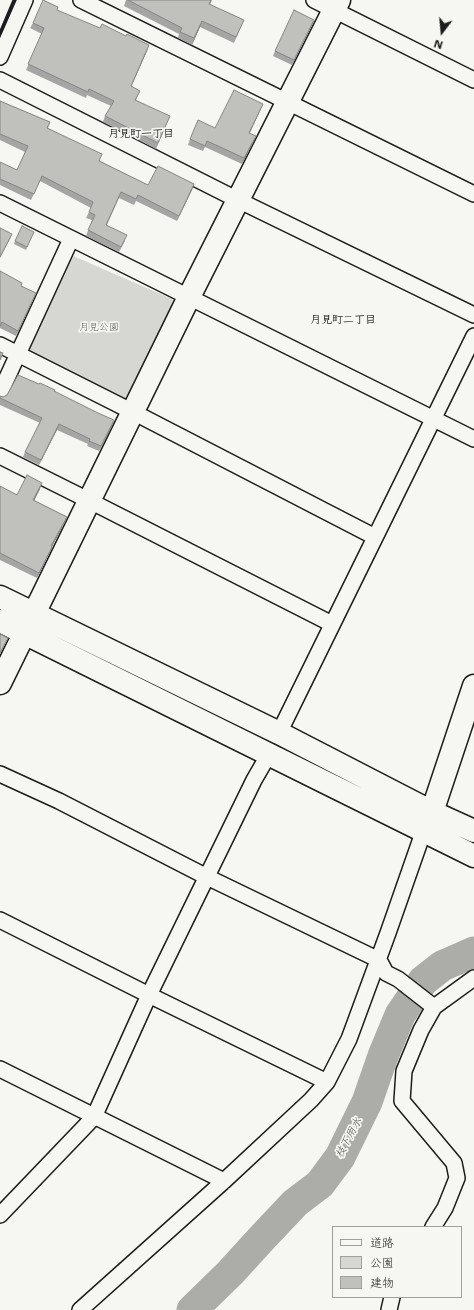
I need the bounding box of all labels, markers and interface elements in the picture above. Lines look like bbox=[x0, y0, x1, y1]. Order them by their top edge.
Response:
north arrow bbox=[422, 12, 462, 52]
text: N bbox=[432, 36, 445, 52]
district label: 月見町一丁目 bbox=[108, 127, 174, 141]
district label: 月見町二丁目 bbox=[310, 313, 376, 327]
park label: 月見公園 bbox=[79, 321, 119, 333]
water label: 枝下用水 bbox=[333, 1115, 365, 1161]
legend bbox=[332, 1226, 462, 1298]
text: 道路 bbox=[370, 1235, 394, 1251]
text: 公園 bbox=[370, 1255, 394, 1271]
text: 建物 bbox=[370, 1275, 394, 1291]

